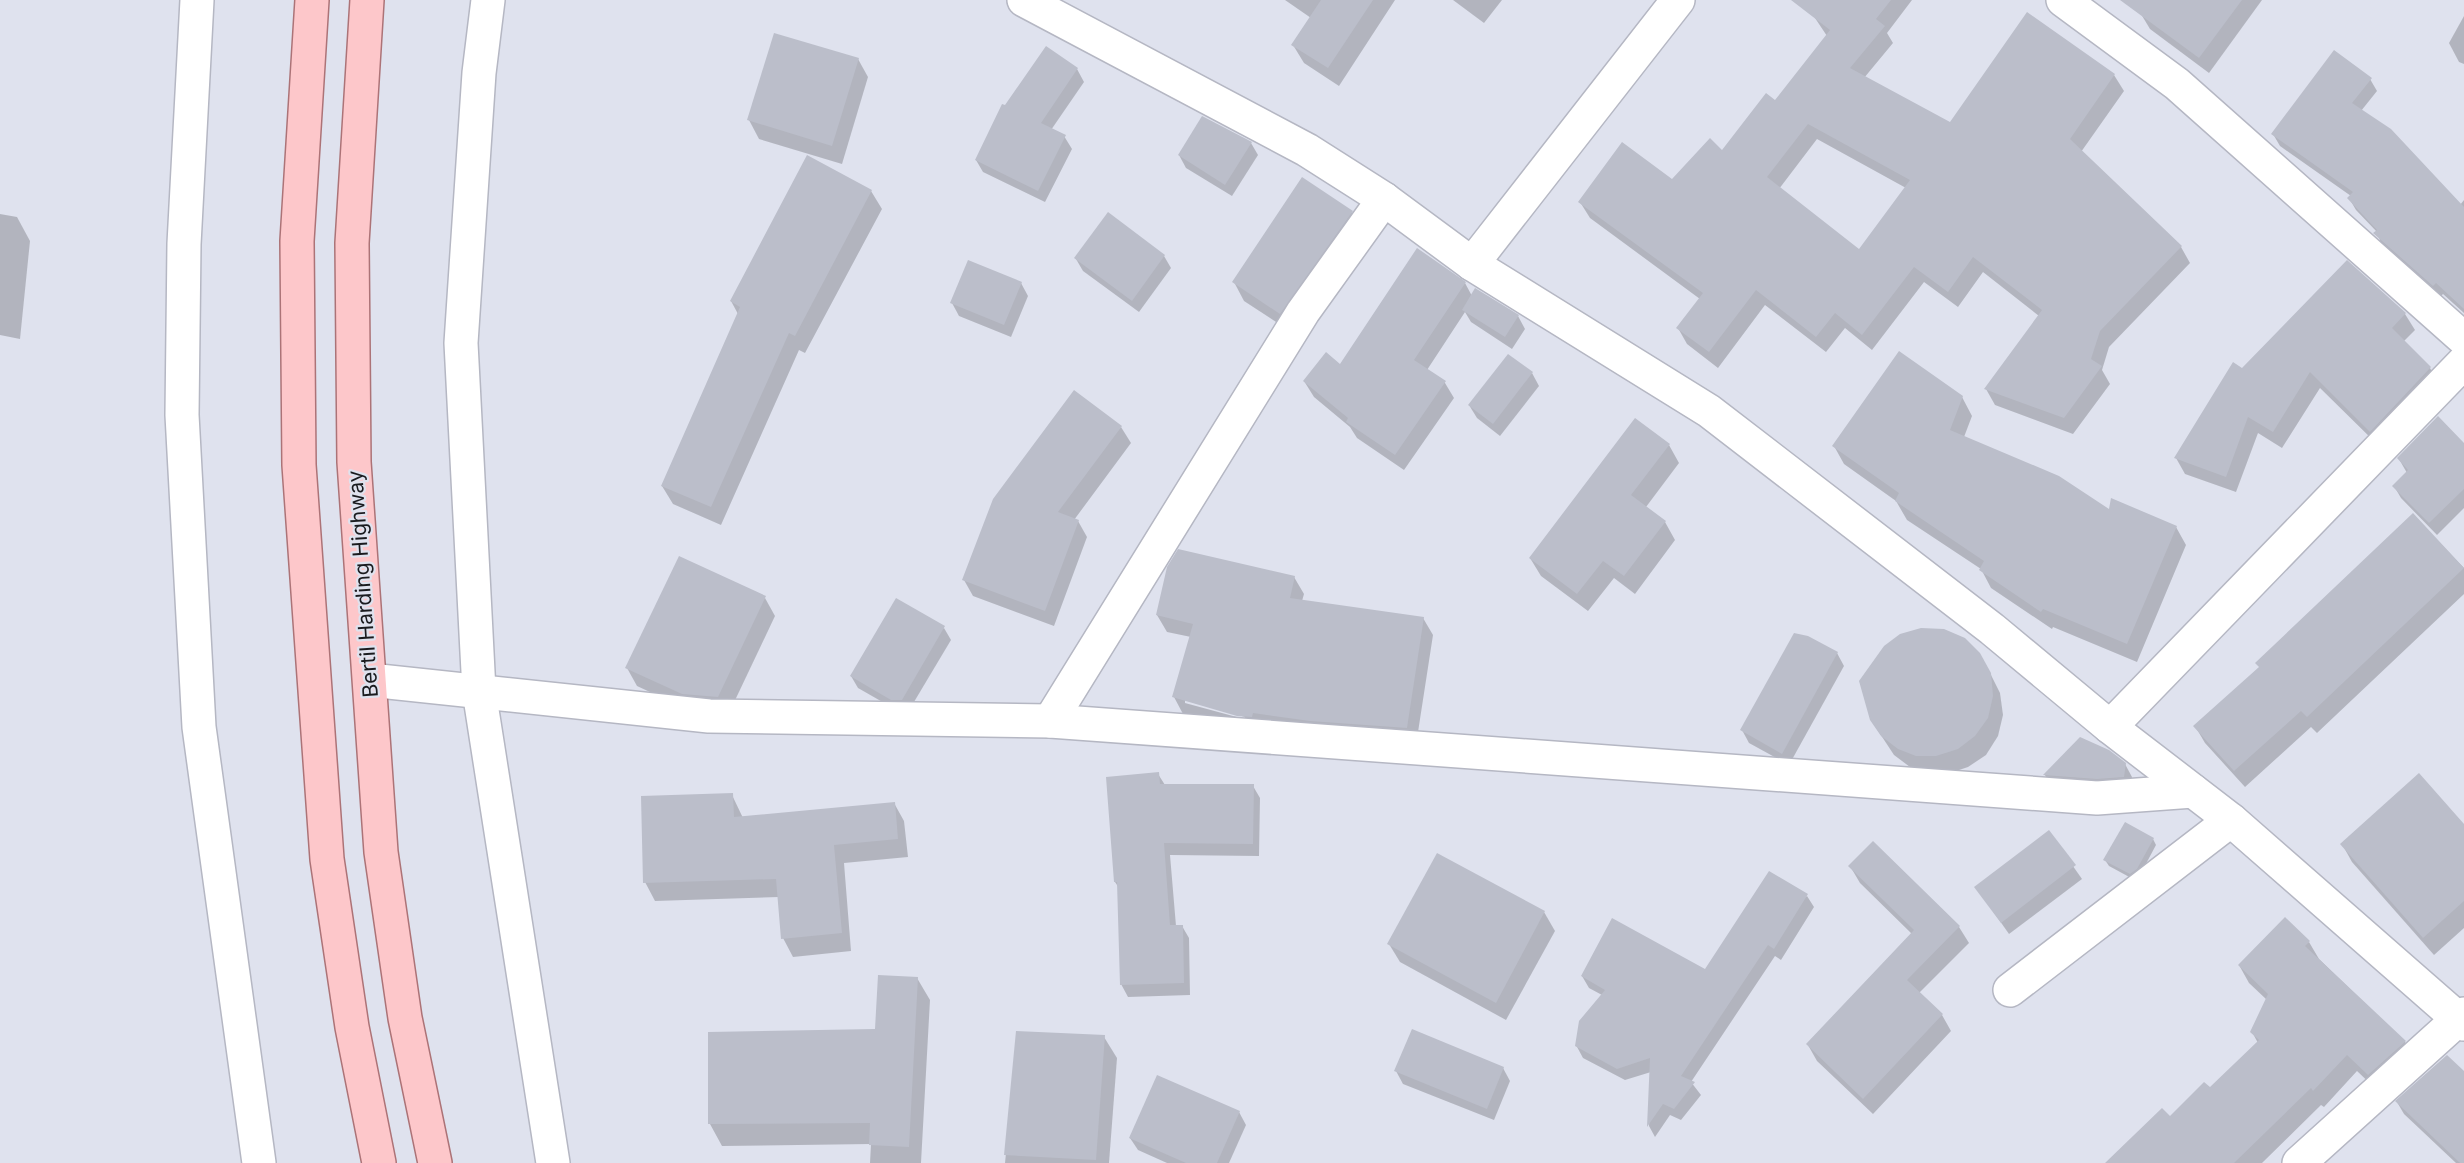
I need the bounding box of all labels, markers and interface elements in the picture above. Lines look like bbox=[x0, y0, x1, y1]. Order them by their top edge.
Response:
street label: Bertil Harding Highway bbox=[342, 469, 383, 698]

